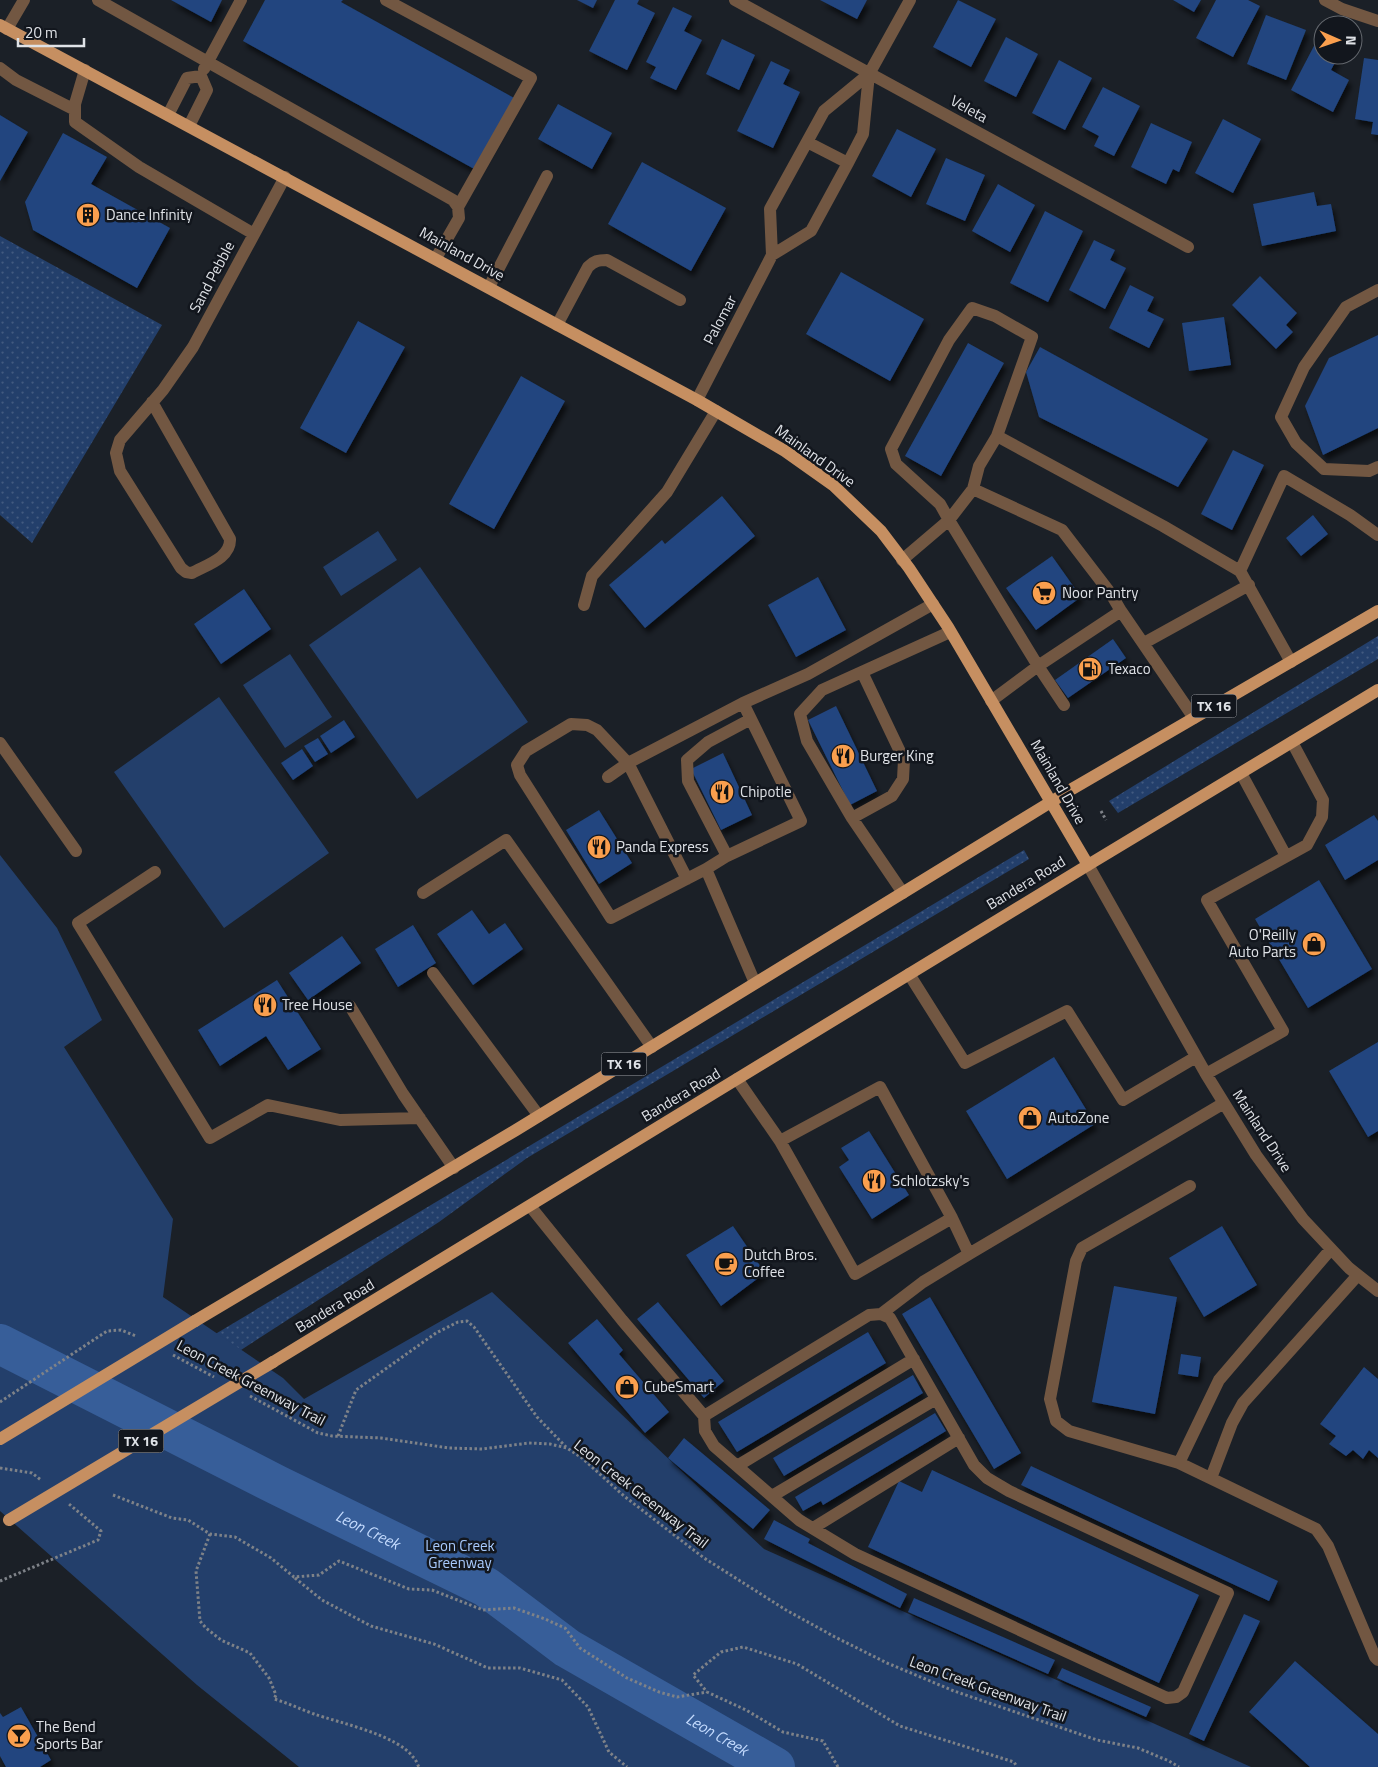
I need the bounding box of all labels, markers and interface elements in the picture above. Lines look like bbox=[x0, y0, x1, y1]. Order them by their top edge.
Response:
scale bar bbox=[18, 15, 84, 47]
north arrow bbox=[1313, 15, 1363, 65]
text: 20 m bbox=[25, 21, 58, 44]
text: N bbox=[1341, 35, 1362, 46]
street label: Veleta bbox=[946, 89, 993, 128]
building icon: Dance Infinity bbox=[75, 202, 101, 228]
place label: Dance Infinity bbox=[106, 203, 192, 226]
street label: Mainland Drive bbox=[415, 221, 509, 287]
street label: Sand Pebble bbox=[183, 237, 240, 317]
street label: Palomar bbox=[697, 291, 742, 349]
street label: Mainland Drive bbox=[770, 419, 860, 493]
supermarket icon: Noor Pantry bbox=[1031, 580, 1057, 606]
place label: Noor Pantry bbox=[1062, 581, 1138, 604]
fuel station icon: Texaco bbox=[1077, 656, 1103, 682]
place label: Texaco bbox=[1108, 657, 1151, 680]
road number: TX 16 bbox=[1192, 694, 1236, 718]
street label: Mainland Drive bbox=[1025, 735, 1092, 828]
restaurant icon: Burger King bbox=[830, 743, 856, 769]
place label: Burger King bbox=[860, 744, 934, 767]
restaurant icon: Chipotle bbox=[709, 779, 735, 805]
place label: Chipotle bbox=[740, 780, 792, 803]
restaurant icon: Panda Express bbox=[586, 834, 612, 860]
place label: Panda Express bbox=[616, 835, 709, 858]
street label: Bandera Road bbox=[982, 850, 1070, 915]
place label: O'Reilly Auto Parts bbox=[1229, 923, 1296, 963]
shop icon: O'Reilly Auto Parts bbox=[1301, 931, 1327, 957]
restaurant icon: Tree House bbox=[252, 992, 278, 1018]
place label: Tree House bbox=[282, 993, 353, 1016]
road number: TX 16 bbox=[602, 1052, 646, 1076]
street label: Bandera Road bbox=[637, 1062, 725, 1127]
street label: Mainland Drive bbox=[1227, 1085, 1298, 1177]
shop icon: AutoZone bbox=[1017, 1105, 1043, 1131]
place label: AutoZone bbox=[1048, 1106, 1109, 1129]
restaurant icon: Schlotzsky's bbox=[861, 1168, 887, 1194]
place label: Schlotzsky's bbox=[892, 1169, 970, 1192]
place label: Dutch Bros. Coffee bbox=[744, 1243, 817, 1283]
cafe icon: Dutch Bros. Coffee bbox=[713, 1251, 739, 1277]
street label: Bandera Road bbox=[291, 1273, 379, 1338]
street label: Leon Creek Greenway Trail bbox=[173, 1334, 330, 1432]
shop icon: CubeSmart bbox=[614, 1374, 640, 1400]
place label: CubeSmart bbox=[644, 1375, 715, 1398]
road number: TX 16 bbox=[118, 1430, 164, 1452]
street label: Leon Creek Greenway Trail bbox=[569, 1434, 714, 1554]
water label: Leon Creek bbox=[332, 1504, 406, 1556]
park label: Leon Creek Greenway bbox=[425, 1534, 495, 1574]
street label: Leon Creek Greenway Trail bbox=[906, 1649, 1070, 1728]
water label: Leon Creek bbox=[682, 1707, 755, 1762]
place label: The Bend Sports Bar bbox=[36, 1715, 103, 1755]
bar icon: The Bend Sports Bar bbox=[6, 1723, 32, 1749]

